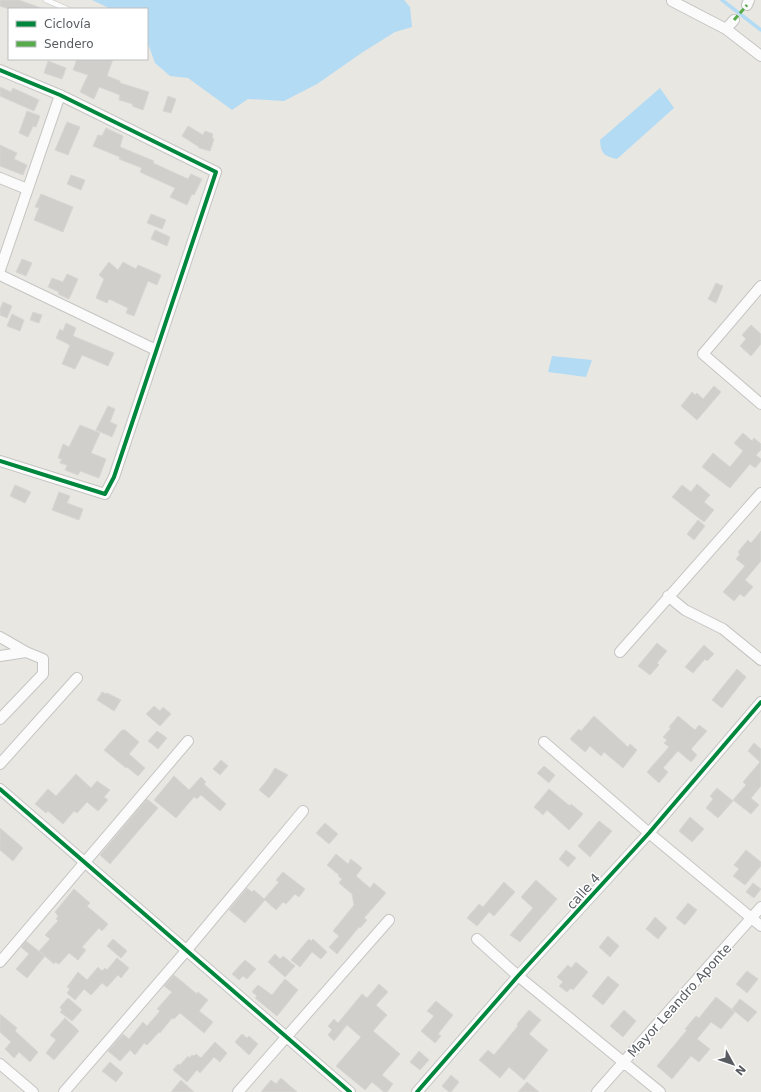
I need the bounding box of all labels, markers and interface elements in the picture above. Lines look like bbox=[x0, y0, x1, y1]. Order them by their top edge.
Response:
legend bbox=[8, 8, 148, 60]
text: Ciclovía bbox=[44, 17, 91, 31]
text: Sendero bbox=[44, 37, 94, 51]
street label: calle 4 bbox=[563, 870, 603, 912]
street label: Mayor Leandro Aponte bbox=[624, 941, 734, 1060]
north arrow bbox=[713, 1044, 753, 1084]
text: N bbox=[732, 1062, 748, 1078]

